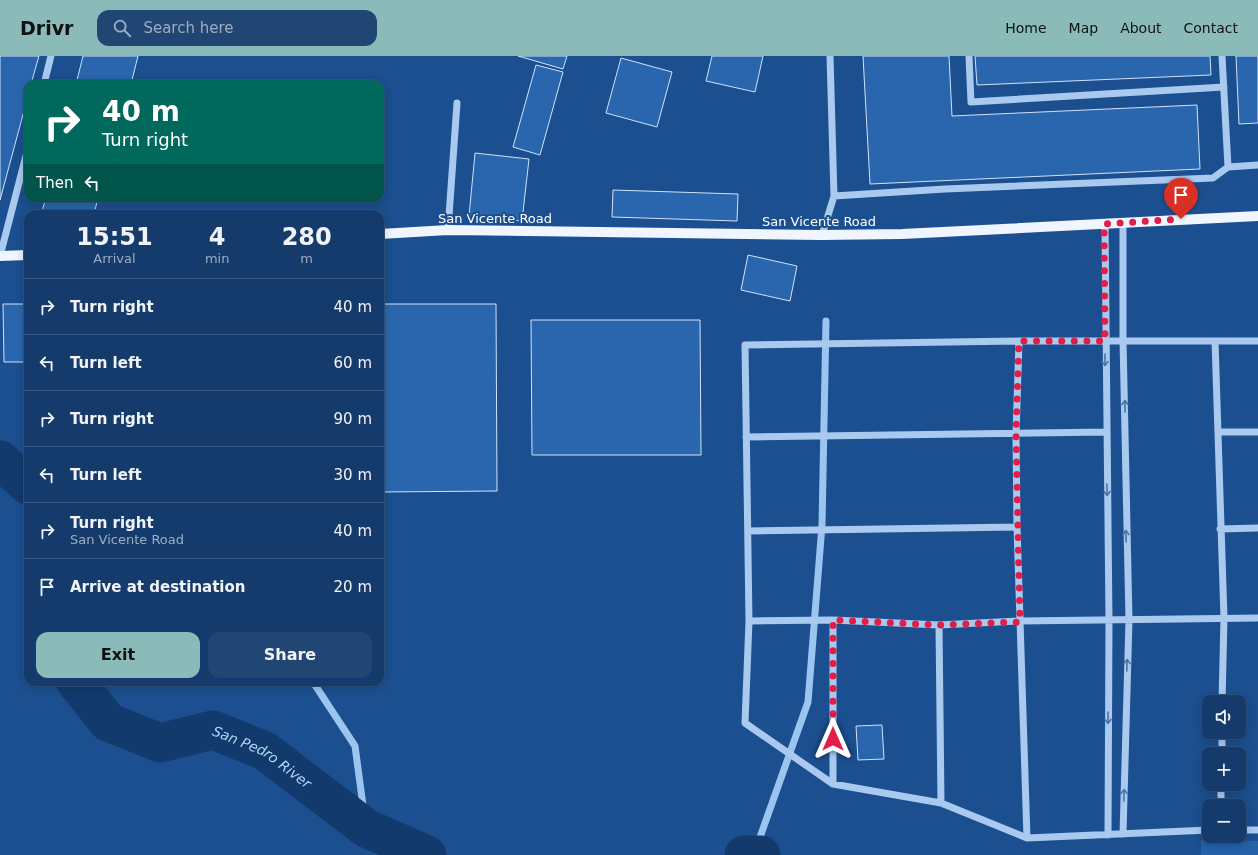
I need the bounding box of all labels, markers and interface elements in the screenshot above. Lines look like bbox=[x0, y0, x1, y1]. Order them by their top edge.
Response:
search box bbox=[97, 10, 377, 46]
text: Drivr bbox=[20, 17, 73, 39]
icon: search bbox=[111, 17, 133, 39]
text: Search here bbox=[143, 19, 234, 37]
text: Home bbox=[1005, 20, 1047, 36]
text: Map bbox=[1069, 20, 1098, 36]
text: About bbox=[1120, 20, 1162, 36]
text: Contact bbox=[1184, 20, 1238, 36]
text: 40 m bbox=[102, 95, 180, 128]
icon: right bbox=[36, 96, 88, 148]
text: Turn right bbox=[102, 129, 188, 150]
icon: left bbox=[81, 172, 103, 194]
text: Then bbox=[36, 174, 73, 192]
pin bbox=[1164, 178, 1198, 219]
icon: arrive bbox=[1170, 184, 1192, 206]
street label: San Vicente Road bbox=[438, 211, 552, 226]
street label: San Vicente Road bbox=[762, 214, 876, 229]
text: 15:51 bbox=[76, 223, 153, 251]
text: 4 bbox=[209, 223, 225, 251]
text: 280 bbox=[282, 223, 332, 251]
text: Arrival bbox=[93, 251, 136, 266]
text: min bbox=[205, 251, 229, 266]
text: m bbox=[300, 251, 313, 266]
icon: right bbox=[36, 296, 58, 318]
text: Turn right bbox=[70, 298, 154, 316]
text: 40 m bbox=[334, 298, 372, 316]
icon: left bbox=[36, 352, 58, 374]
one-way arrow bbox=[1101, 353, 1109, 366]
text: Turn left bbox=[70, 354, 142, 372]
text: 60 m bbox=[334, 354, 372, 372]
one-way arrow bbox=[1121, 400, 1128, 413]
icon: right bbox=[36, 408, 58, 430]
text: Turn right bbox=[70, 410, 154, 428]
text: 90 m bbox=[334, 410, 372, 428]
icon: left bbox=[36, 464, 58, 486]
text: Turn left bbox=[70, 466, 142, 484]
text: 30 m bbox=[334, 466, 372, 484]
one-way arrow bbox=[1103, 483, 1110, 496]
text: Turn right bbox=[70, 514, 154, 532]
icon: right bbox=[36, 520, 58, 542]
text: 40 m bbox=[334, 522, 372, 540]
one-way arrow bbox=[1122, 530, 1130, 543]
text: San Vicente Road bbox=[70, 532, 184, 547]
icon: arrive bbox=[36, 576, 58, 598]
text: Arrive at destination bbox=[70, 578, 245, 596]
text: 20 m bbox=[334, 578, 372, 596]
button: Exit bbox=[36, 632, 200, 678]
button: Share bbox=[208, 632, 372, 678]
one-way arrow bbox=[1123, 659, 1131, 672]
map controls bbox=[1202, 695, 1246, 843]
button: sound bbox=[1202, 695, 1246, 739]
one-way arrow bbox=[1104, 711, 1112, 724]
position arrow bbox=[812, 718, 854, 760]
water label: San Pedro River bbox=[210, 723, 315, 792]
button: + bbox=[1202, 747, 1246, 791]
one-way arrow bbox=[1120, 789, 1127, 802]
button: − bbox=[1202, 799, 1246, 843]

